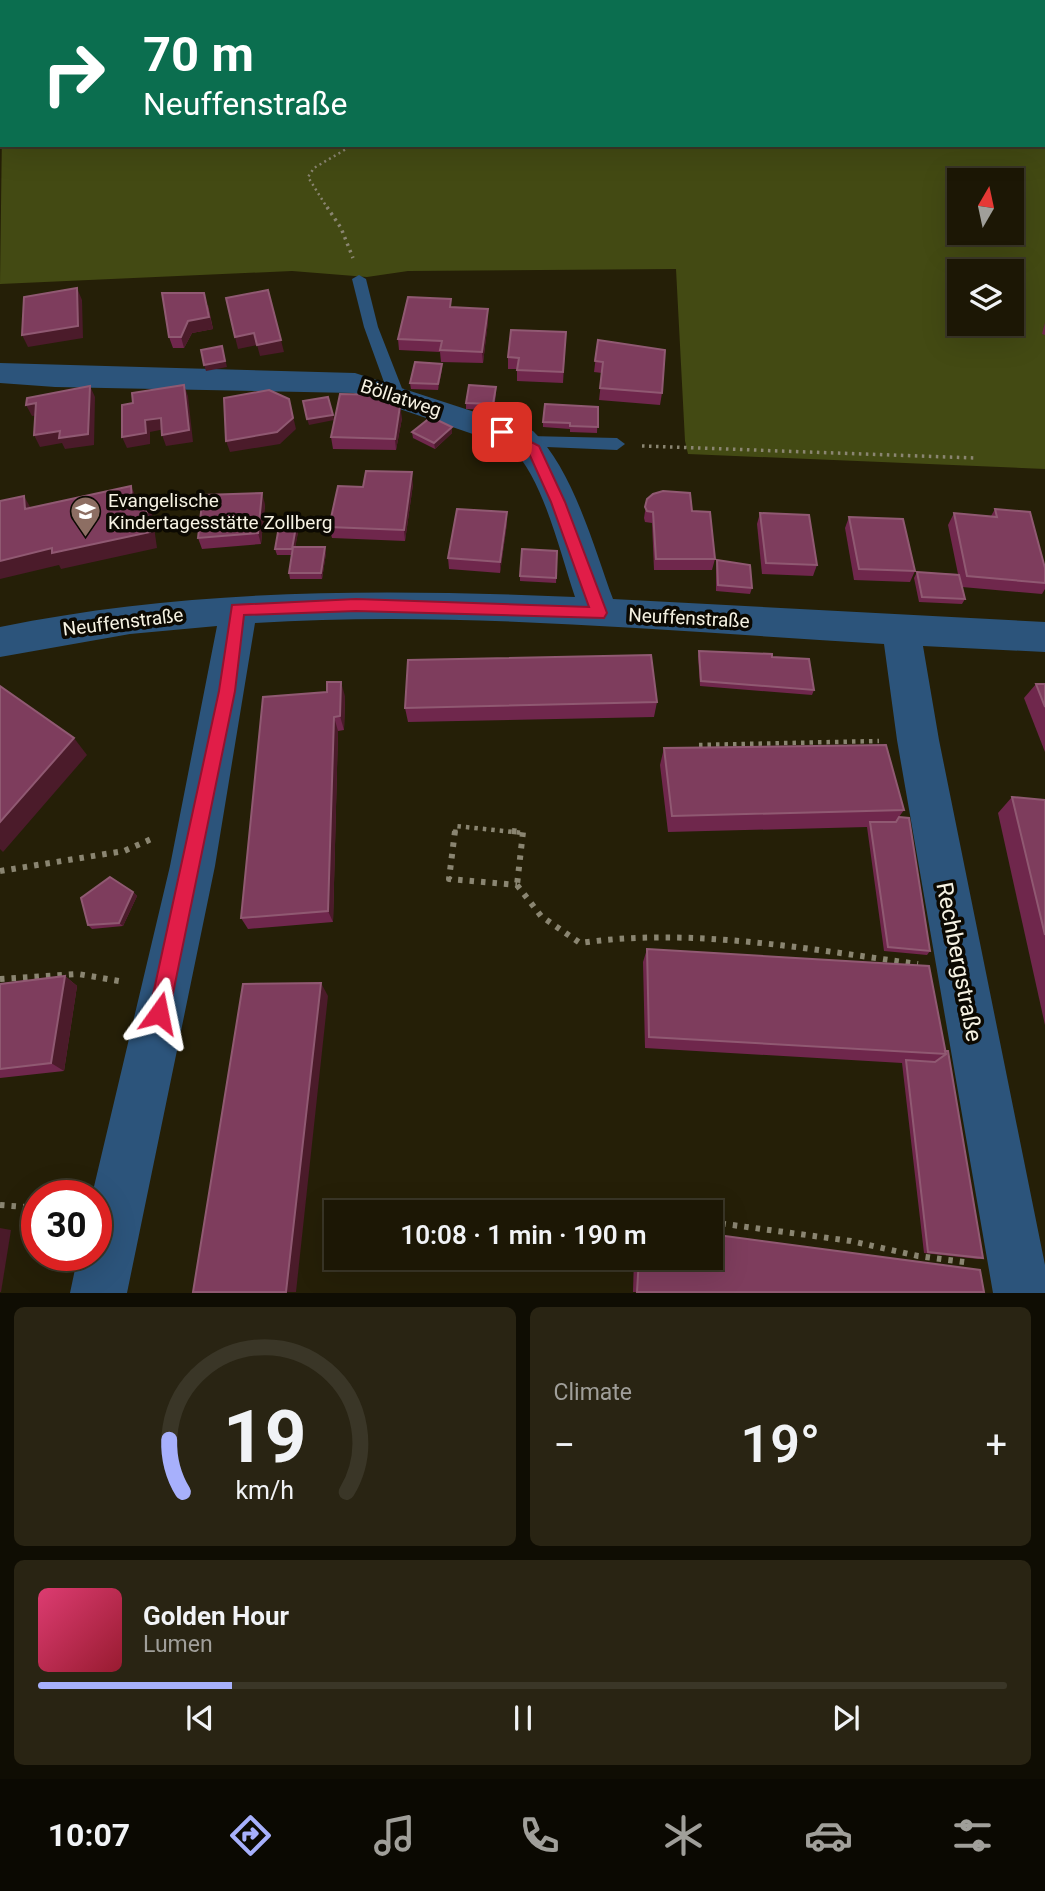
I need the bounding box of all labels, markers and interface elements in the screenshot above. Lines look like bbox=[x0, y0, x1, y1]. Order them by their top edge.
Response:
text: 70 m bbox=[143, 26, 254, 83]
icon: right bbox=[28, 28, 119, 119]
text: Neuffenstraße bbox=[143, 85, 348, 123]
north arrow bbox=[947, 168, 1024, 245]
map controls bbox=[947, 168, 1024, 336]
button: layers bbox=[947, 259, 1024, 336]
street label: Böllatweg bbox=[358, 374, 444, 422]
pin bbox=[472, 402, 532, 462]
icon: arrive bbox=[483, 413, 521, 451]
place label: Evangelische Kindertagesstätte Zollberg bbox=[108, 489, 332, 534]
school or university icon: Evangelische Kindertagesstätte Zollberg bbox=[68, 494, 102, 538]
street label: Neuffenstraße bbox=[61, 603, 185, 641]
street label: Neuffenstraße bbox=[628, 603, 750, 633]
street label: Rechbergstraße bbox=[930, 880, 988, 1044]
position arrow bbox=[122, 976, 196, 1050]
speed limit sign: 30 bbox=[21, 1180, 112, 1271]
text: 10:08 · 1 min · 190 m bbox=[400, 1220, 647, 1250]
text: Climate bbox=[554, 1379, 632, 1406]
text: 19 bbox=[223, 1395, 307, 1481]
text: 19° bbox=[741, 1414, 820, 1475]
text: − bbox=[554, 1423, 575, 1467]
text: + bbox=[985, 1423, 1007, 1467]
text: km/h bbox=[235, 1476, 294, 1505]
text: Golden Hour bbox=[143, 1601, 289, 1631]
text: Lumen bbox=[143, 1631, 213, 1658]
icon: previous bbox=[181, 1699, 219, 1737]
icon: pause bbox=[504, 1699, 542, 1737]
icon: next bbox=[827, 1699, 865, 1737]
icon: directions bbox=[226, 1811, 275, 1860]
icon: music bbox=[370, 1811, 419, 1860]
icon: phone bbox=[515, 1811, 564, 1860]
icon: climate bbox=[659, 1811, 708, 1860]
icon: car bbox=[804, 1811, 853, 1860]
icon: filters bbox=[948, 1811, 997, 1860]
text: 10:07 bbox=[48, 1816, 130, 1854]

